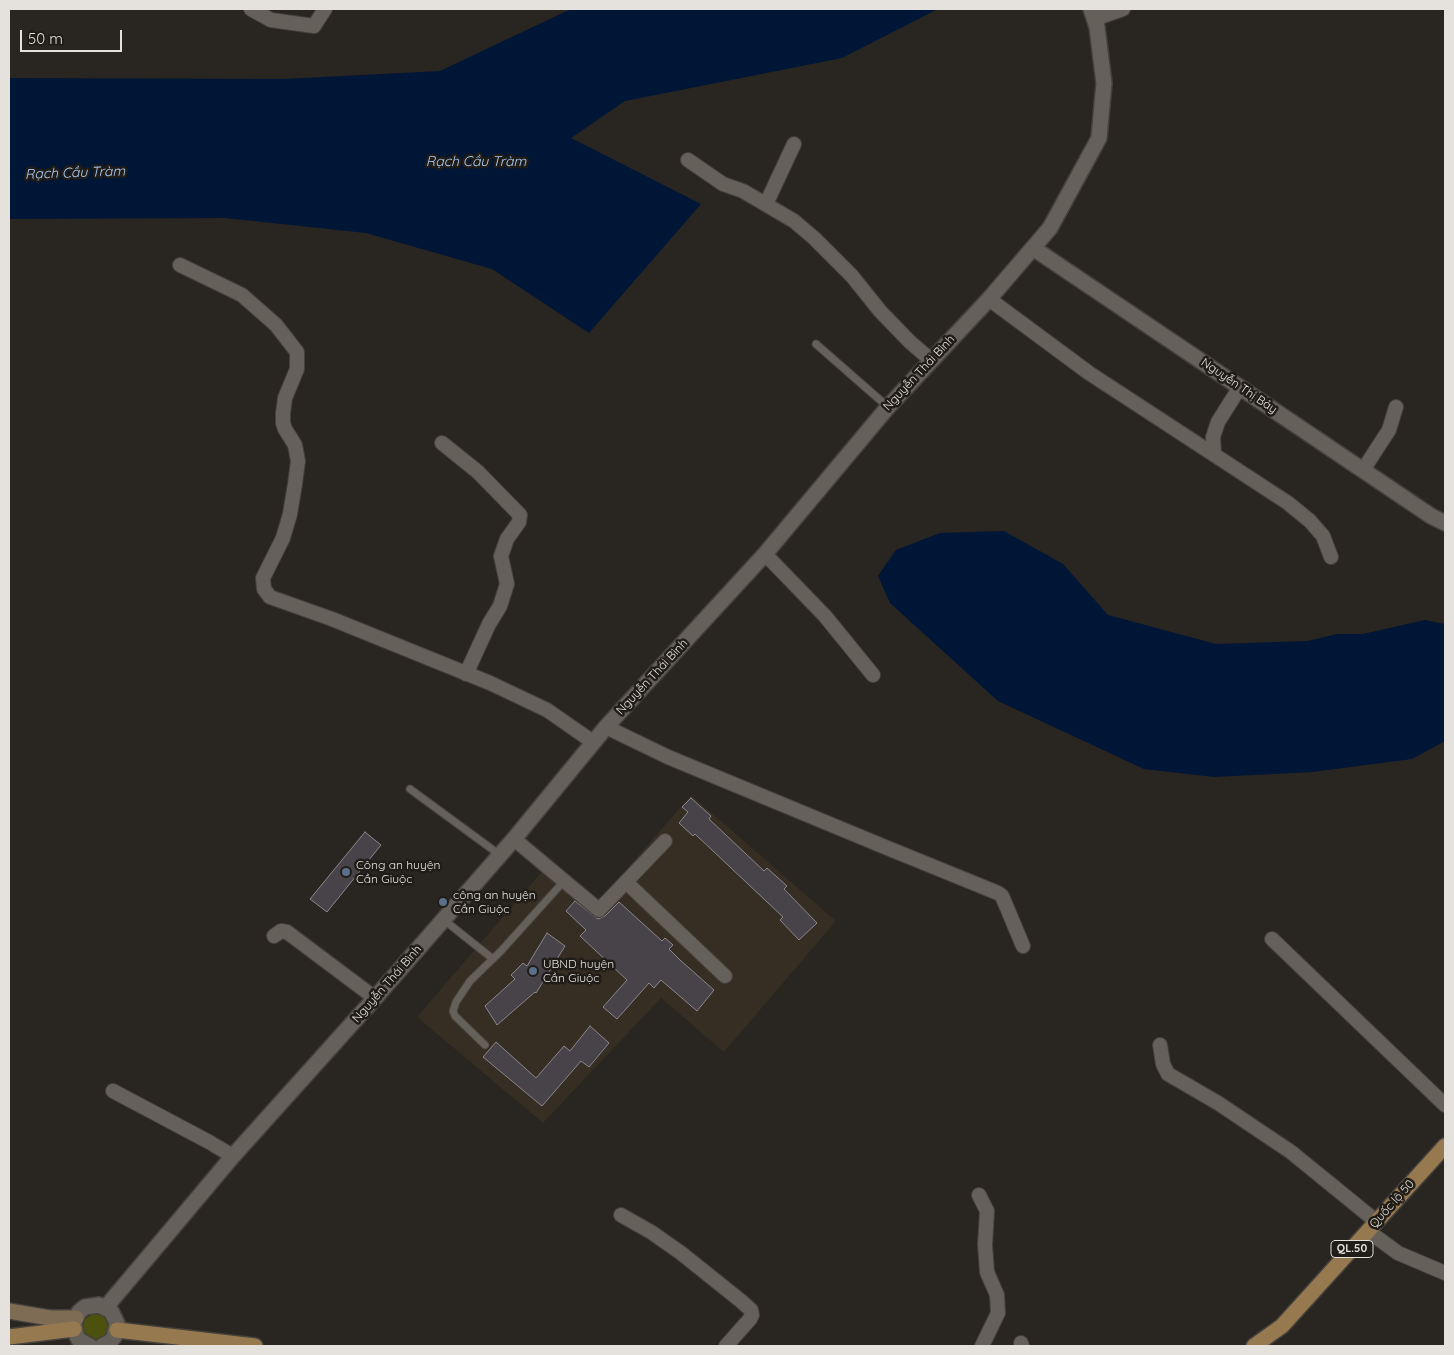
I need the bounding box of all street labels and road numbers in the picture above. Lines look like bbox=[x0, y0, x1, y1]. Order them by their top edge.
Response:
street label: Nguyễn Thái Bình bbox=[880, 332, 958, 414]
street label: Nguyễn Thị Bảy bbox=[1198, 355, 1280, 417]
street label: Nguyễn Thái Bình bbox=[613, 636, 691, 718]
street label: Nguyễn Thái Bình bbox=[349, 942, 425, 1026]
street label: Quốc lộ 50 bbox=[1367, 1177, 1417, 1231]
road number: QL.50 bbox=[1331, 1240, 1373, 1258]

